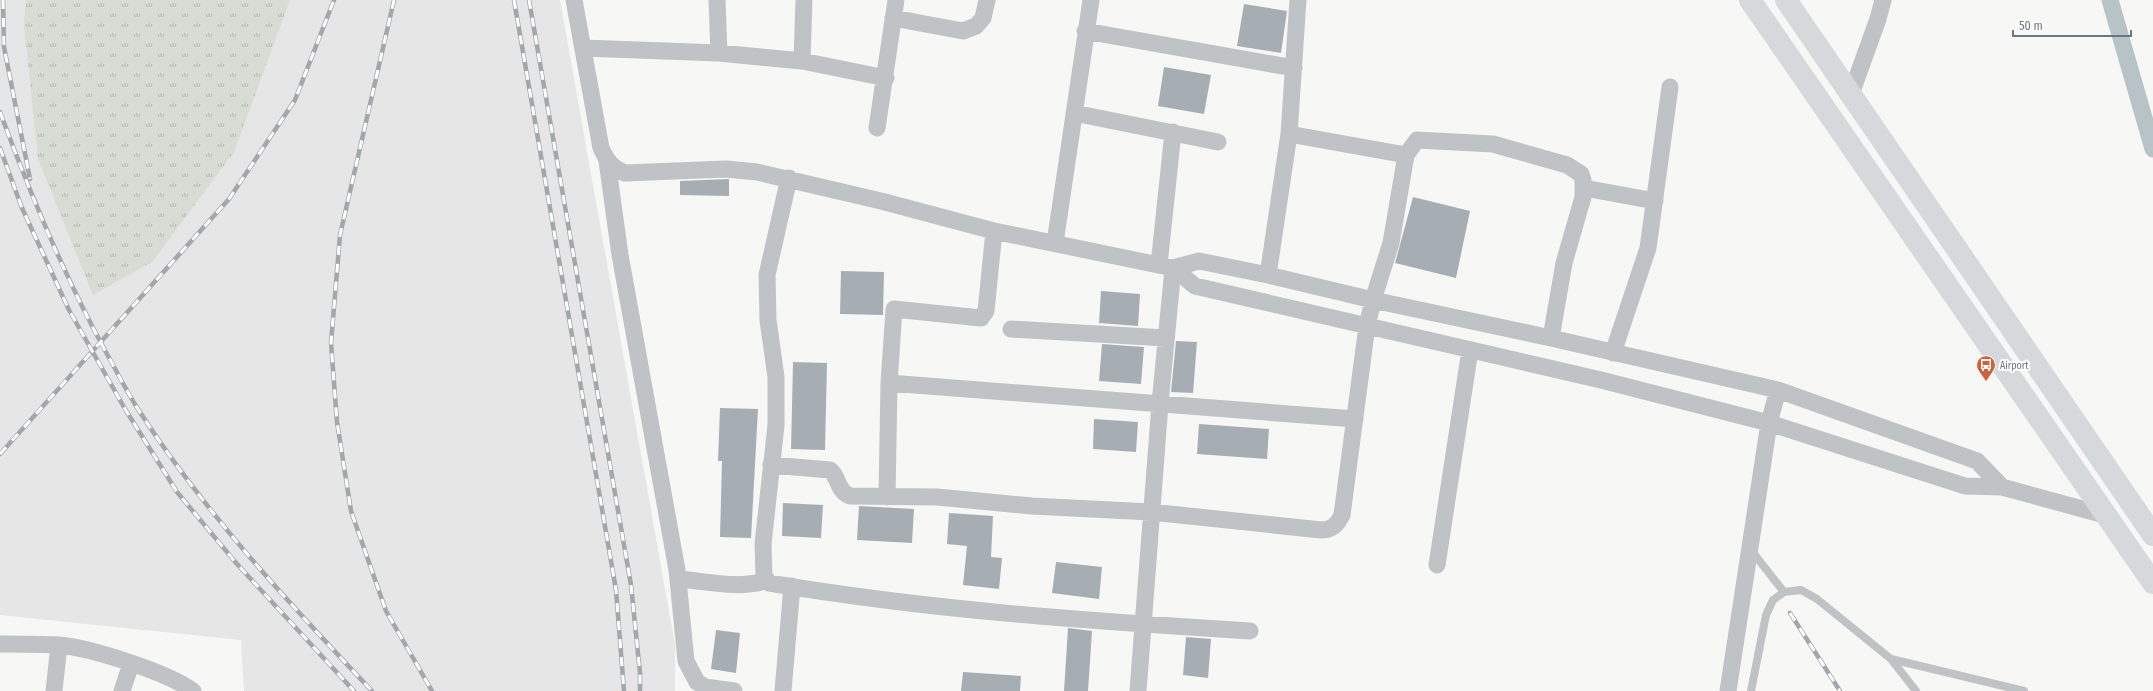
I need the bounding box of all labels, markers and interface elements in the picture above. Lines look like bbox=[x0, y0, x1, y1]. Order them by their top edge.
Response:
scale bar bbox=[2013, 12, 2131, 38]
text: 50 m bbox=[2019, 19, 2043, 33]
bus stop icon: Airport bbox=[1975, 354, 1997, 382]
place label: Airport bbox=[2000, 360, 2029, 372]

